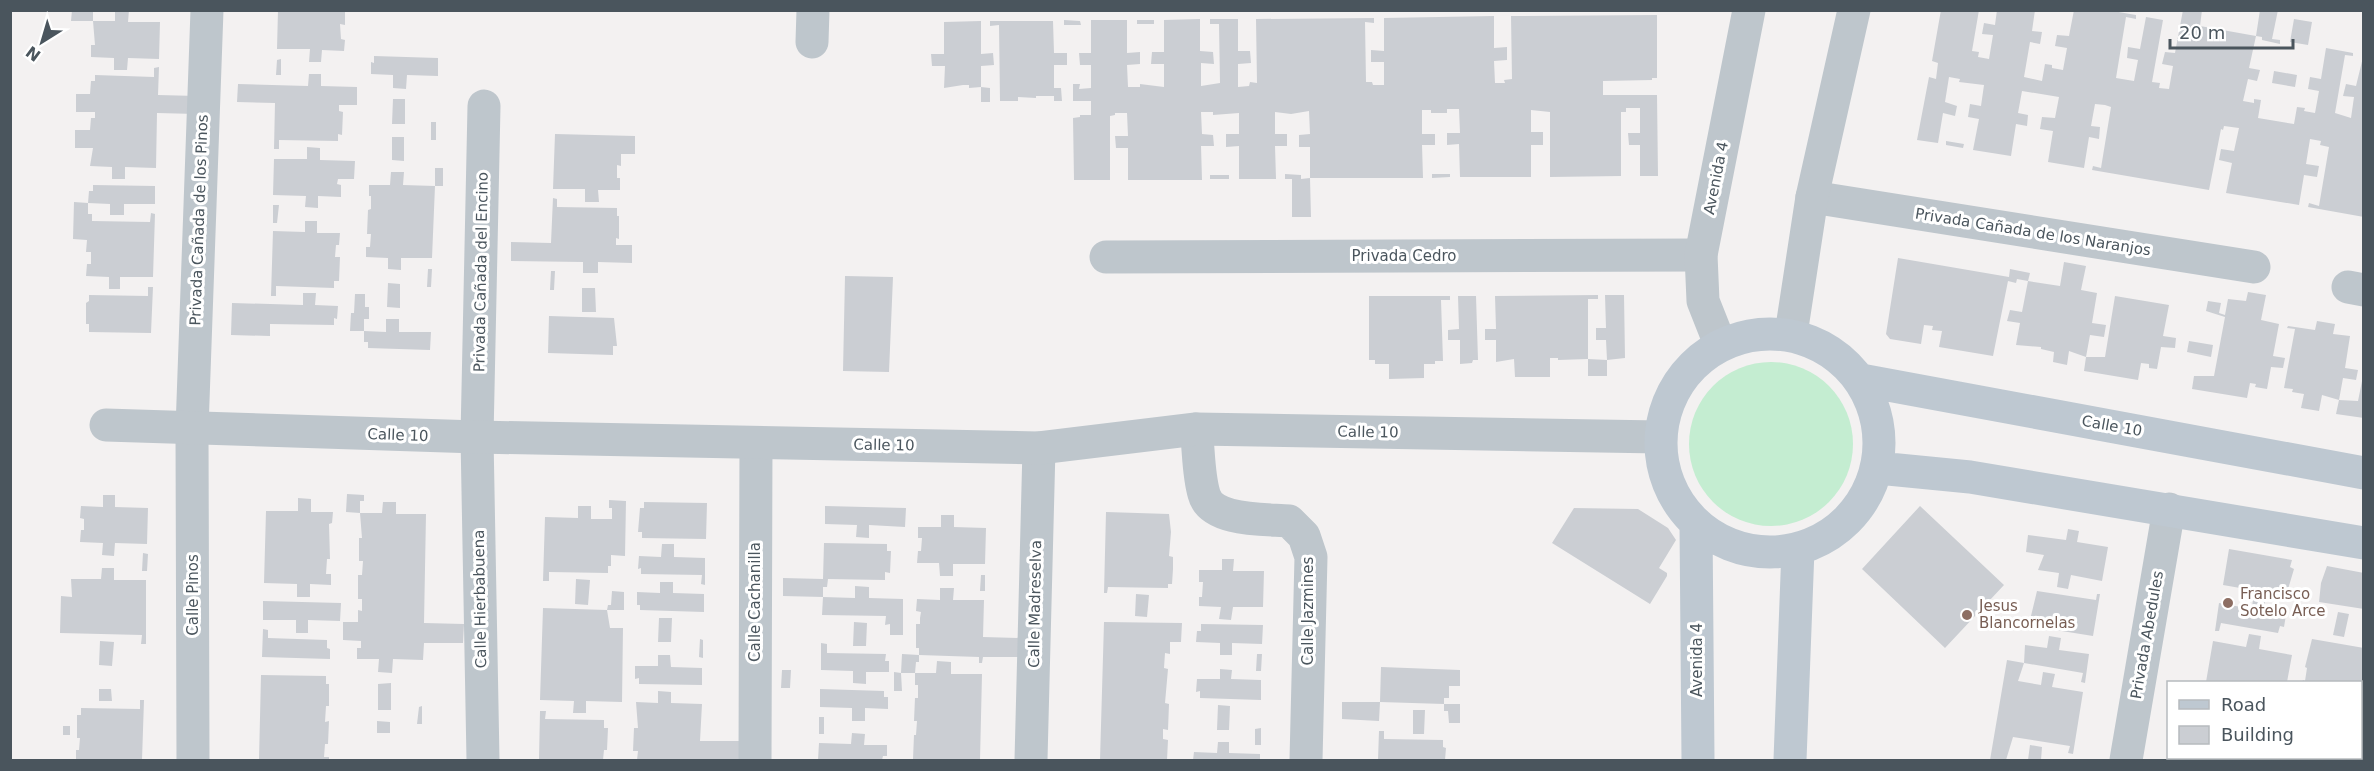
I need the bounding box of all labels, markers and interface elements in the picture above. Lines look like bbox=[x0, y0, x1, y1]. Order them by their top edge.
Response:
north arrow bbox=[12, 12, 72, 72]
scale bar bbox=[2170, 12, 2293, 50]
text: 20 m bbox=[2179, 22, 2225, 43]
text: N bbox=[22, 42, 44, 65]
street label: Privada Cañada de los Pinos bbox=[186, 114, 212, 326]
street label: Avenida 4 bbox=[1700, 140, 1732, 216]
street label: Privada Cañada del Encino bbox=[470, 172, 492, 372]
street label: Privada Cañada de los Naranjos bbox=[1914, 204, 2152, 260]
street label: Privada Cedro bbox=[1352, 247, 1456, 265]
street label: Calle 10 bbox=[2080, 412, 2144, 440]
street label: Calle 10 bbox=[1337, 422, 1399, 442]
street label: Calle 10 bbox=[367, 425, 429, 445]
street label: Calle 10 bbox=[853, 435, 915, 455]
street label: Calle Hierbabuena bbox=[470, 530, 490, 668]
street label: Calle Madreselva bbox=[1025, 540, 1045, 668]
street label: Calle Cachanilla bbox=[746, 542, 764, 662]
street label: Calle Pinos bbox=[184, 554, 202, 636]
street label: Calle Jazmines bbox=[1299, 556, 1317, 665]
street label: Privada Abedules bbox=[2127, 569, 2167, 701]
place label: Francisco Sotelo Arce bbox=[2240, 585, 2326, 620]
marker: Francisco Sotelo Arce bbox=[2221, 596, 2235, 610]
place label: Jesus Blancornelas bbox=[1978, 597, 2076, 632]
marker: Jesus Blancornelas bbox=[1960, 608, 1974, 622]
street label: Avenida 4 bbox=[1688, 623, 1706, 697]
legend bbox=[2167, 681, 2362, 759]
text: Road bbox=[2221, 694, 2266, 715]
text: Building bbox=[2221, 724, 2294, 745]

